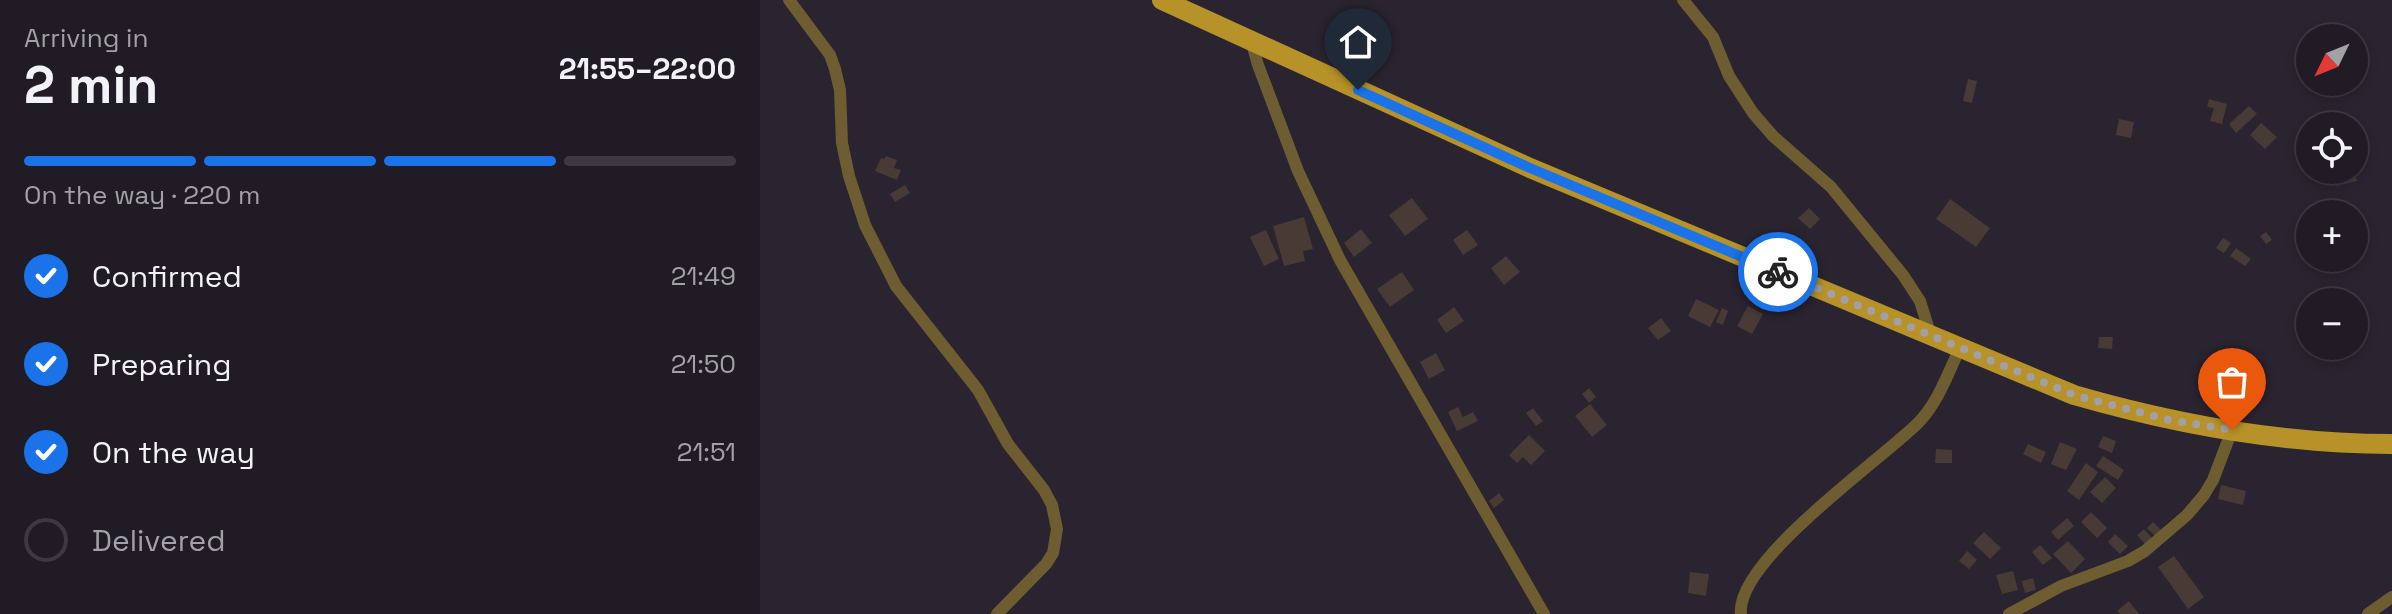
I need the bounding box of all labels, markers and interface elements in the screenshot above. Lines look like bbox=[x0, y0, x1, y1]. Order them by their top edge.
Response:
pin bbox=[1324, 8, 1392, 90]
icon: home bbox=[1336, 20, 1380, 64]
text: Arriving in bbox=[24, 21, 148, 55]
north arrow bbox=[2296, 24, 2368, 96]
map controls bbox=[2296, 24, 2368, 360]
text: 21:55–22:00 bbox=[559, 49, 736, 88]
text: 2 min bbox=[24, 52, 158, 118]
button: locate bbox=[2296, 112, 2368, 184]
text: On the way · 220 m bbox=[24, 178, 260, 212]
button: + bbox=[2296, 200, 2368, 272]
courier bbox=[1738, 232, 1818, 312]
icon: bike bbox=[1756, 250, 1800, 294]
icon: check bbox=[24, 254, 68, 298]
text: Confirmed bbox=[92, 257, 242, 296]
text: 21:49 bbox=[671, 259, 736, 293]
button: − bbox=[2296, 288, 2368, 360]
icon: check bbox=[24, 342, 68, 386]
text: Preparing bbox=[92, 345, 231, 384]
text: 21:50 bbox=[671, 347, 736, 381]
pin bbox=[2198, 348, 2266, 430]
icon: bag bbox=[2210, 360, 2254, 404]
icon: check bbox=[24, 430, 68, 474]
text: On the way bbox=[92, 433, 255, 472]
text: 21:51 bbox=[677, 435, 736, 469]
text: Delivered bbox=[92, 521, 226, 560]

